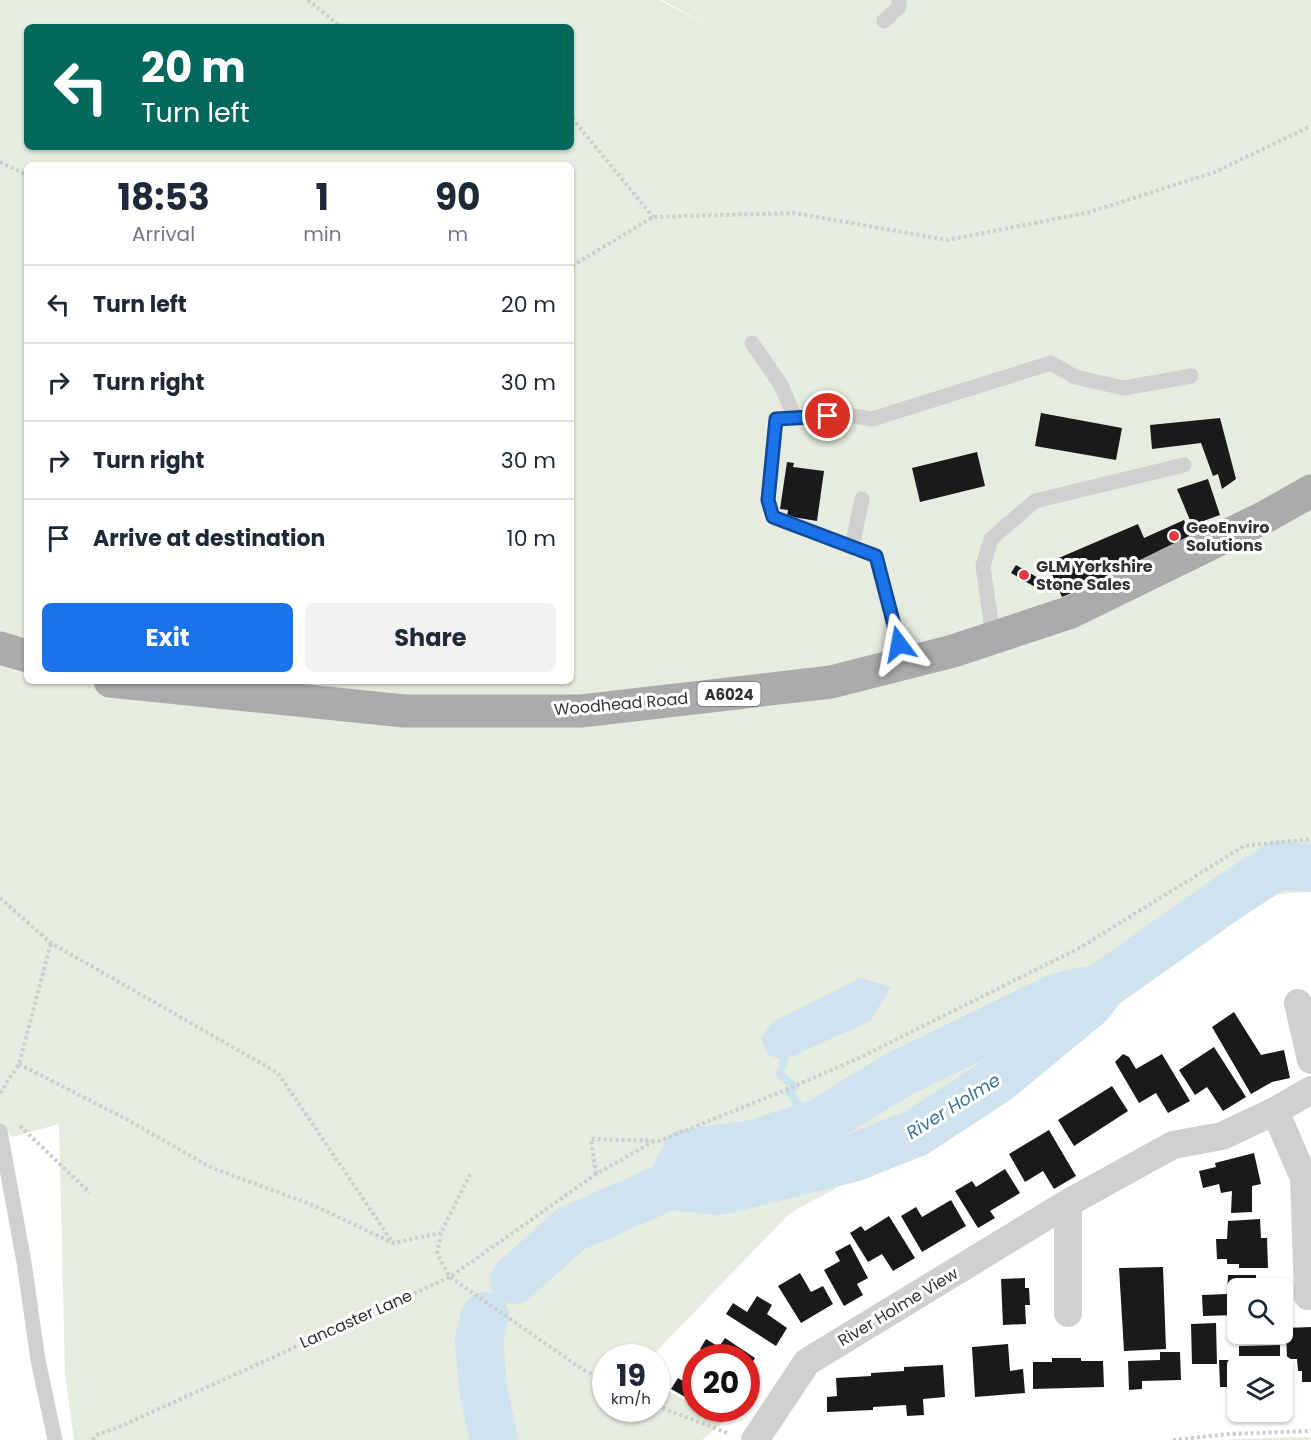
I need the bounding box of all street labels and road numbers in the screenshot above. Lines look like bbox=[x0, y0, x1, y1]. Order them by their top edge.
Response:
road number: A6024 bbox=[698, 682, 760, 706]
street label: Woodhead Road bbox=[553, 687, 689, 721]
street label: River Holme View bbox=[834, 1262, 962, 1352]
street label: Lancaster Lane bbox=[296, 1284, 416, 1354]

